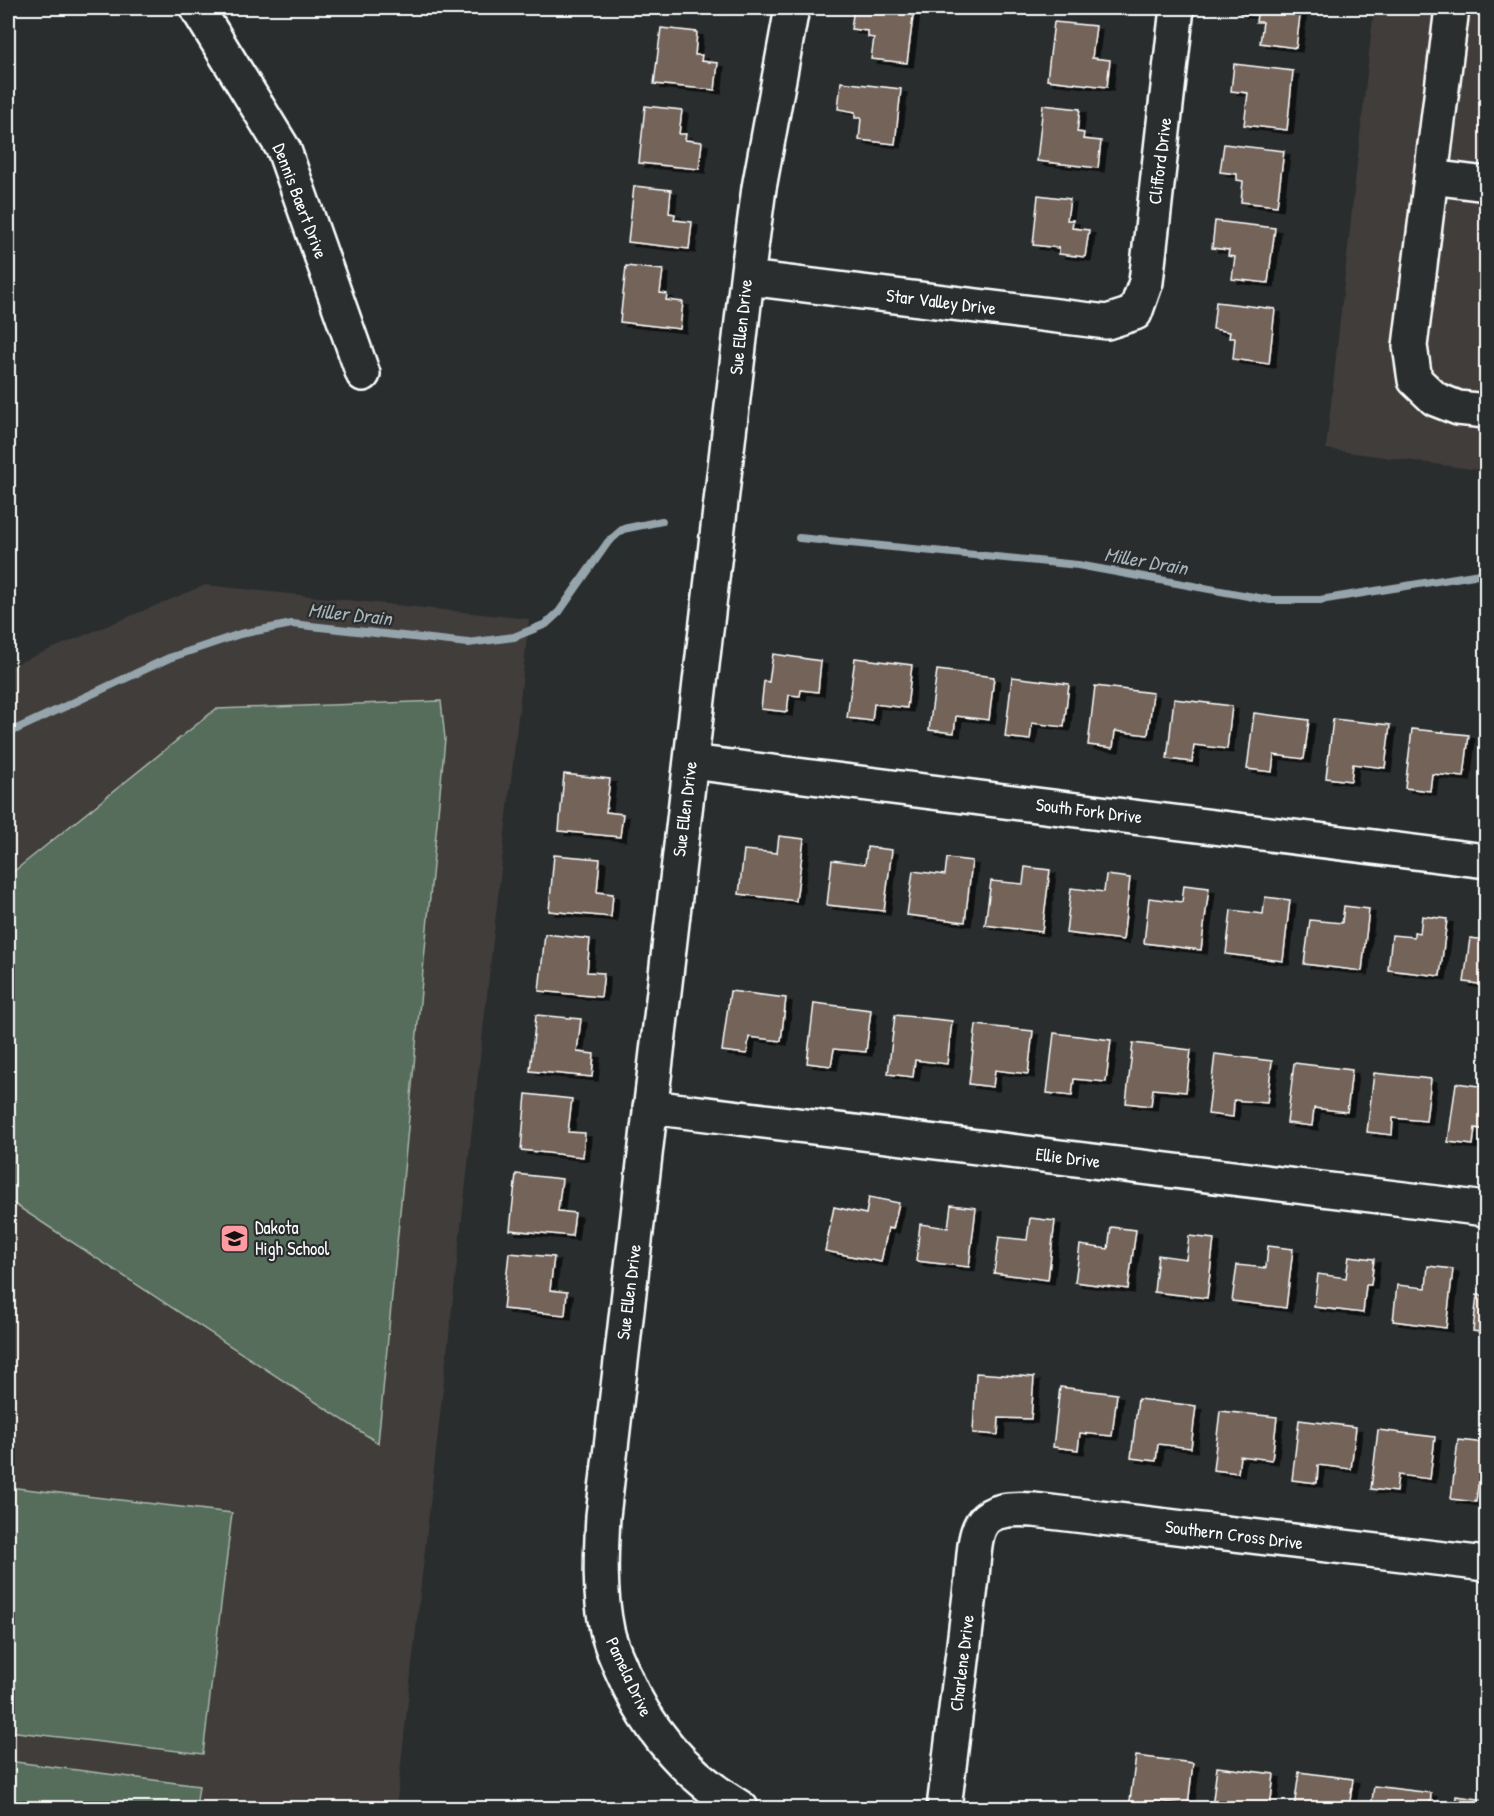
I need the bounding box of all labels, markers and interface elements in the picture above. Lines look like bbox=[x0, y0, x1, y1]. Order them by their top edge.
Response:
street label: Clifford Drive bbox=[1142, 116, 1177, 206]
street label: Dennis Baert Drive bbox=[267, 140, 334, 262]
street label: Sue Ellen Drive bbox=[723, 278, 758, 376]
street label: Star Valley Drive bbox=[885, 282, 997, 321]
water label: Miller Drain bbox=[1102, 540, 1192, 581]
water label: Miller Drain bbox=[307, 596, 395, 632]
street label: Sue Ellen Drive bbox=[666, 760, 703, 858]
street label: South Fork Drive bbox=[1034, 792, 1144, 829]
street label: Ellie Drive bbox=[1034, 1141, 1102, 1174]
place label: Dakota High School bbox=[255, 1215, 329, 1261]
school or university icon: Dakota High School bbox=[218, 1222, 250, 1254]
street label: Sue Ellen Drive bbox=[610, 1243, 647, 1341]
street label: Southern Cross Drive bbox=[1164, 1514, 1304, 1555]
street label: Charlene Drive bbox=[943, 1613, 980, 1712]
street label: Pamela Drive bbox=[600, 1633, 659, 1721]

